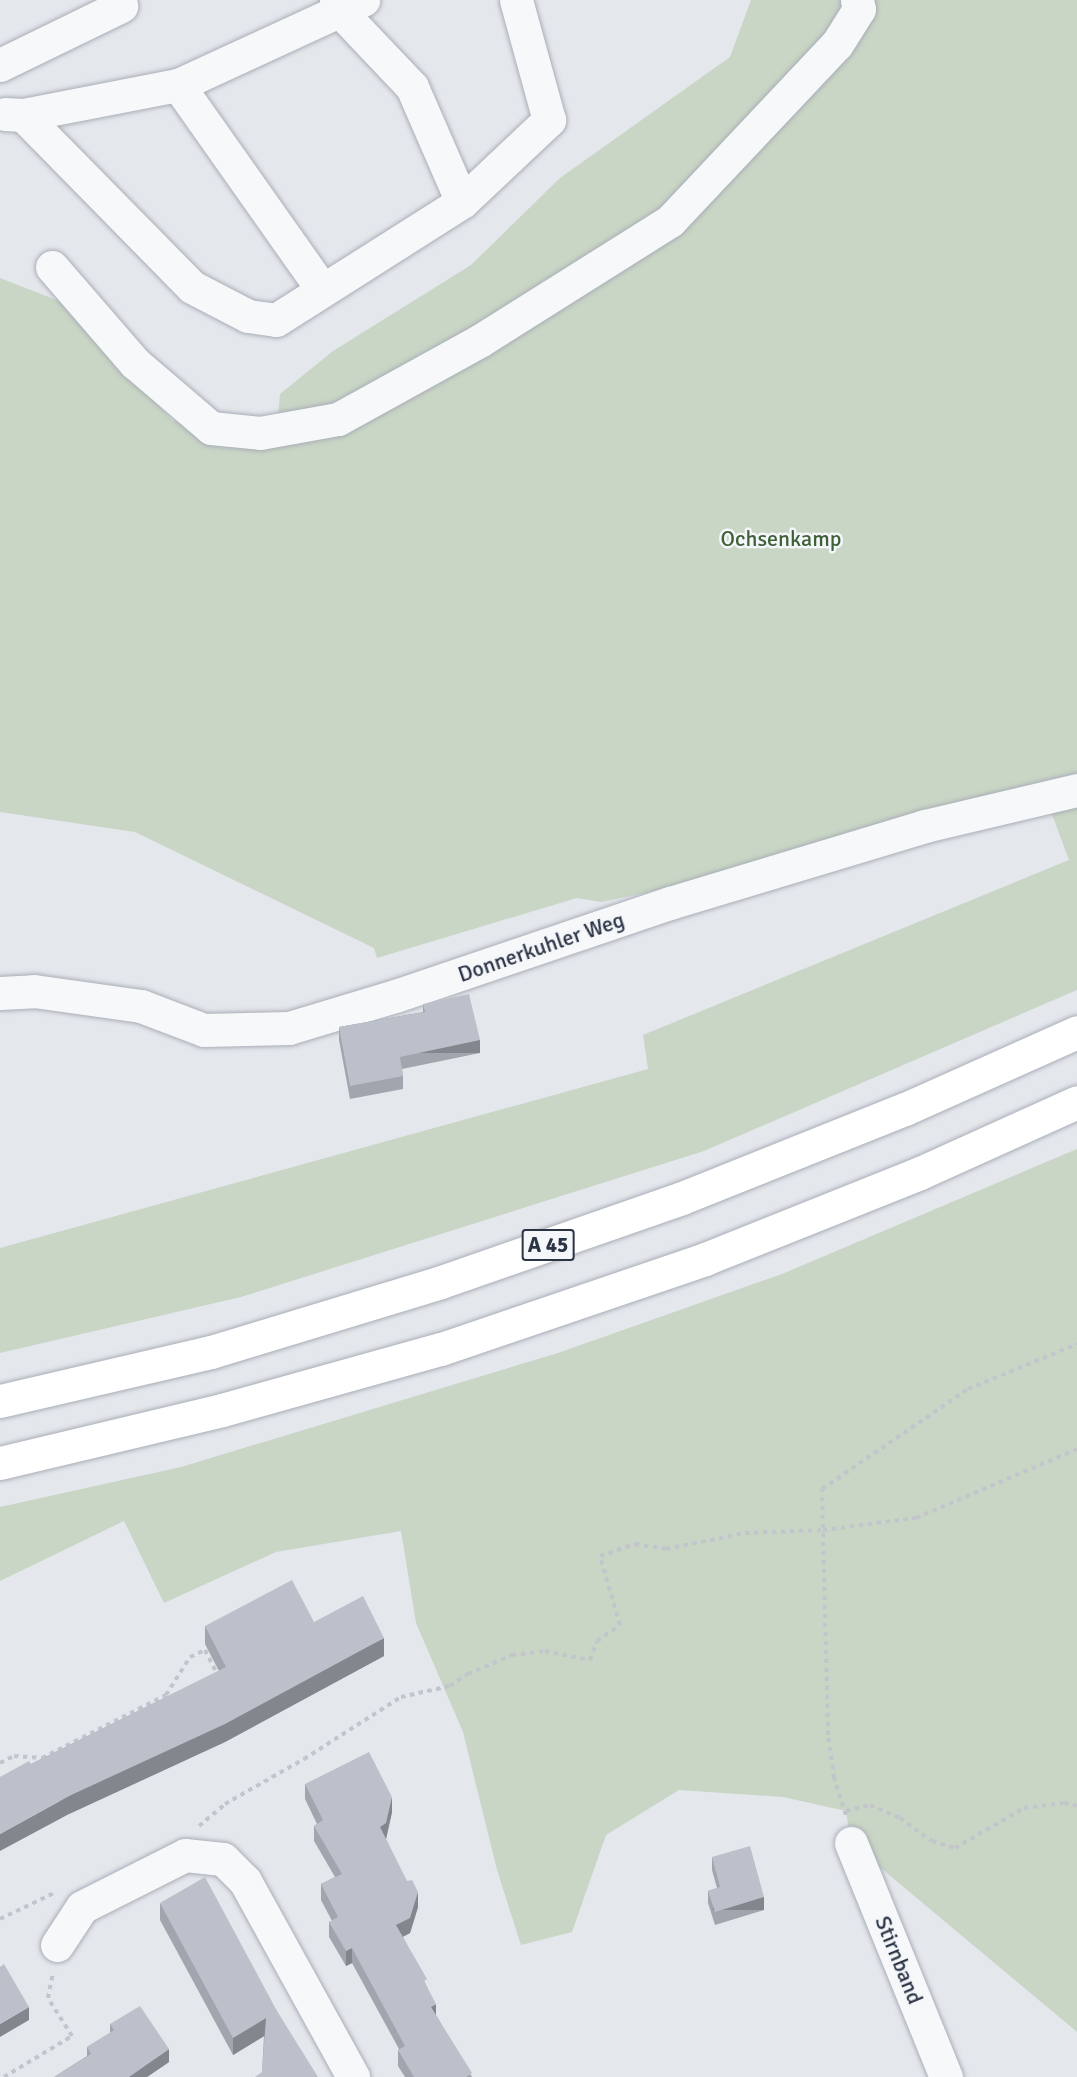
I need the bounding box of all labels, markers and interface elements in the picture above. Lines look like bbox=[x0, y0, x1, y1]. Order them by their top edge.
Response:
park label: Ochsenkamp bbox=[721, 526, 841, 552]
street label: Donnerkuhler Weg bbox=[454, 906, 628, 988]
road number: A 45 bbox=[521, 1227, 575, 1263]
street label: Stirnband bbox=[869, 1912, 929, 2008]

